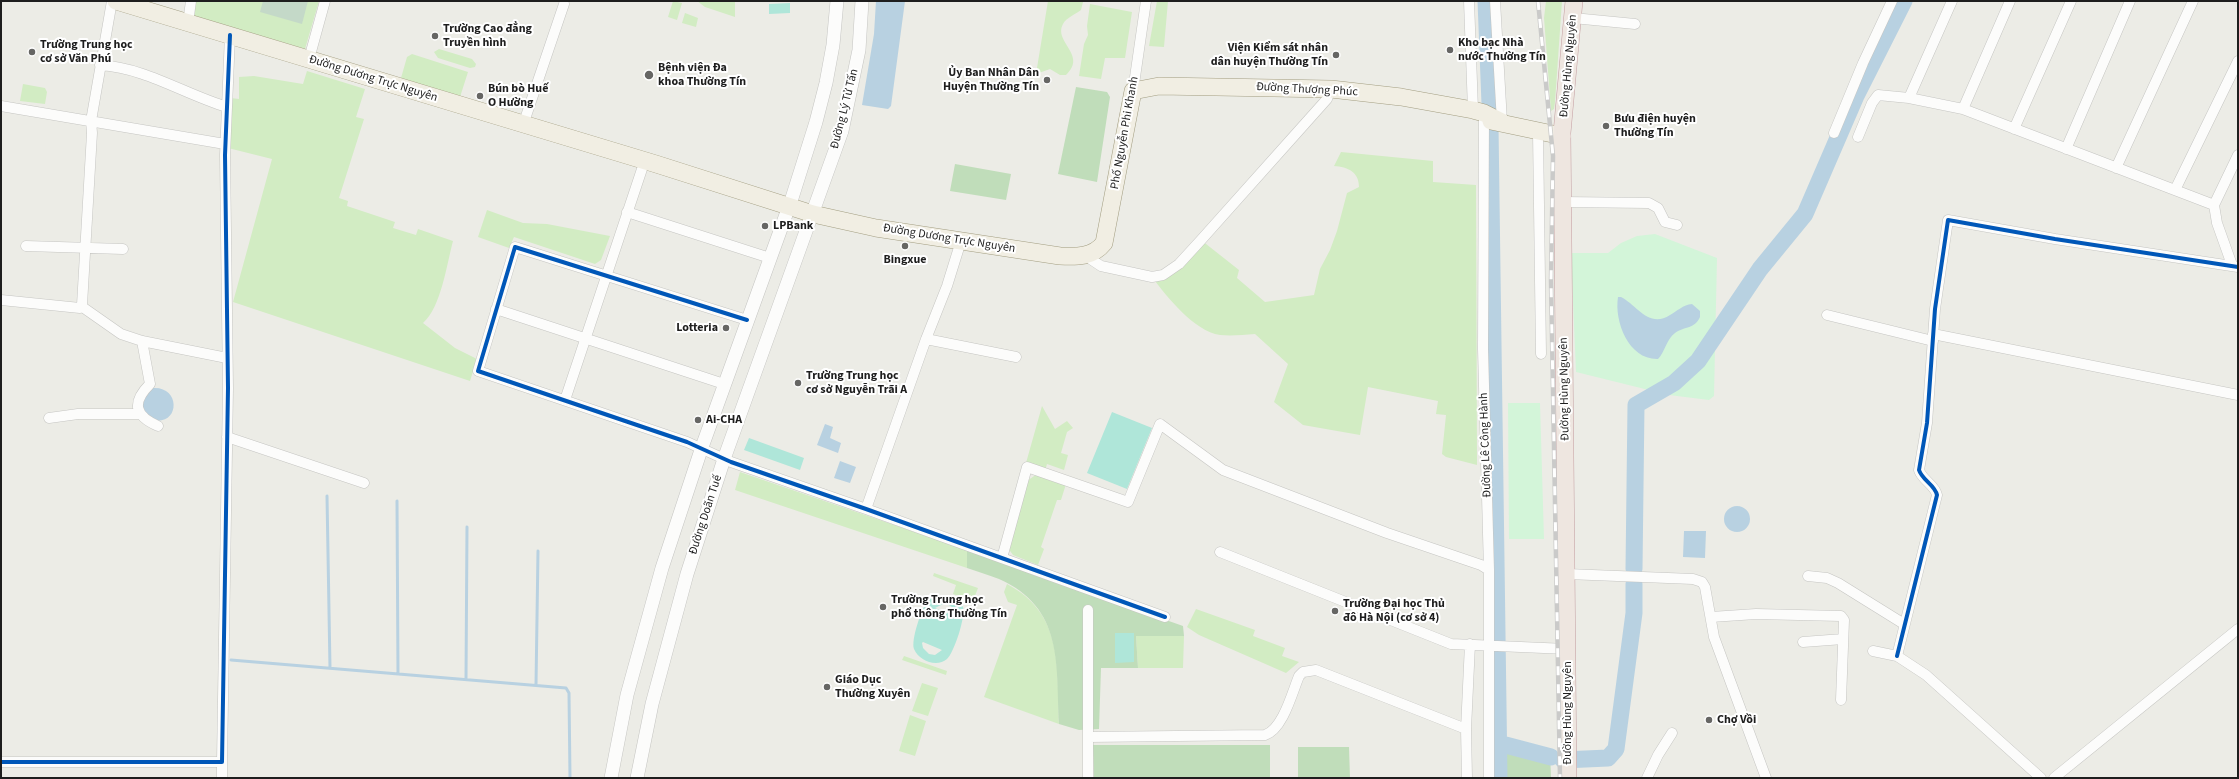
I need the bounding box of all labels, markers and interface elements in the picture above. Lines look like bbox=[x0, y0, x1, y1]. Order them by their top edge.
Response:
street label: Đường Hùng Nguyên bbox=[1557, 14, 1581, 118]
place label: Trường Cao đẳng Truyền hình bbox=[443, 22, 532, 50]
marker: Trường Cao đẳng Truyền hình bbox=[430, 31, 440, 41]
place label: Kho bạc Nhà nước Thường Tín bbox=[1458, 36, 1546, 64]
place label: Trường Trung học cơ sở Văn Phú bbox=[40, 38, 133, 66]
place label: Viện Kiểm sát nhân dân huyện Thường Tín bbox=[1211, 41, 1328, 69]
marker: Kho bạc Nhà nước Thường Tín bbox=[1445, 45, 1455, 55]
marker: Trường Trung học cơ sở Văn Phú bbox=[27, 47, 37, 57]
marker: Viện Kiểm sát nhân dân huyện Thường Tín bbox=[1331, 50, 1341, 60]
street label: Đường Dương Trực Nguyên bbox=[307, 53, 439, 105]
place label: Bệnh viện Đa khoa Thường Tín bbox=[658, 61, 746, 89]
place label: Ủy Ban Nhân Dân Huyện Thường Tín bbox=[943, 66, 1039, 94]
street label: Đường Lý Tử Tấn bbox=[828, 67, 862, 151]
marker: Bệnh viện Đa khoa Thường Tín bbox=[643, 69, 655, 81]
marker: Ủy Ban Nhân Dân Huyện Thường Tín bbox=[1042, 75, 1052, 85]
street label: Phố Nguyễn Phi Khanh bbox=[1108, 75, 1142, 191]
street label: Đường Thượng Phúc bbox=[1256, 80, 1358, 100]
place label: Bún bò Huế O Hường bbox=[488, 82, 548, 110]
marker: Bún bò Huế O Hường bbox=[475, 91, 485, 101]
place label: Bưu điện huyện Thường Tín bbox=[1614, 112, 1696, 140]
marker: Bưu điện huyện Thường Tín bbox=[1601, 121, 1611, 131]
place label: LPBank bbox=[773, 219, 813, 233]
marker: LPBank bbox=[760, 221, 770, 231]
street label: Đường Dương Trực Nguyên bbox=[882, 221, 1016, 257]
marker: Bingxue bbox=[900, 241, 910, 251]
place label: Bingxue bbox=[883, 253, 927, 267]
place label: Lotteria bbox=[676, 321, 718, 335]
marker: Lotteria bbox=[721, 323, 731, 333]
street label: Đường Hùng Nguyên bbox=[1557, 337, 1573, 441]
place label: Trường Trung học cơ sở Nguyễn Trãi A bbox=[806, 369, 907, 397]
marker: Trường Trung học cơ sở Nguyễn Trãi A bbox=[793, 378, 803, 388]
street label: Đường Lê Công Hành bbox=[1477, 392, 1495, 498]
place label: Ai-CHA bbox=[706, 413, 742, 427]
marker: Ai-CHA bbox=[693, 415, 703, 425]
street label: Đường Doãn Tuế bbox=[686, 473, 726, 557]
place label: Trường Trung học phổ thông Thường Tín bbox=[891, 593, 1007, 621]
place label: Trường Đại học Thủ đô Hà Nội (cơ sở 4) bbox=[1343, 597, 1445, 625]
marker: Trường Trung học phổ thông Thường Tín bbox=[878, 602, 888, 612]
marker: Trường Đại học Thủ đô Hà Nội (cơ sở 4) bbox=[1330, 606, 1340, 616]
street label: Đường Hùng Nguyên bbox=[1561, 661, 1575, 765]
place label: Giáo Dục Thường Xuyên bbox=[835, 673, 910, 701]
marker: Giáo Dục Thường Xuyên bbox=[822, 682, 832, 692]
place label: Chợ Vồi bbox=[1717, 713, 1756, 727]
marker: Chợ Vồi bbox=[1704, 715, 1714, 725]

